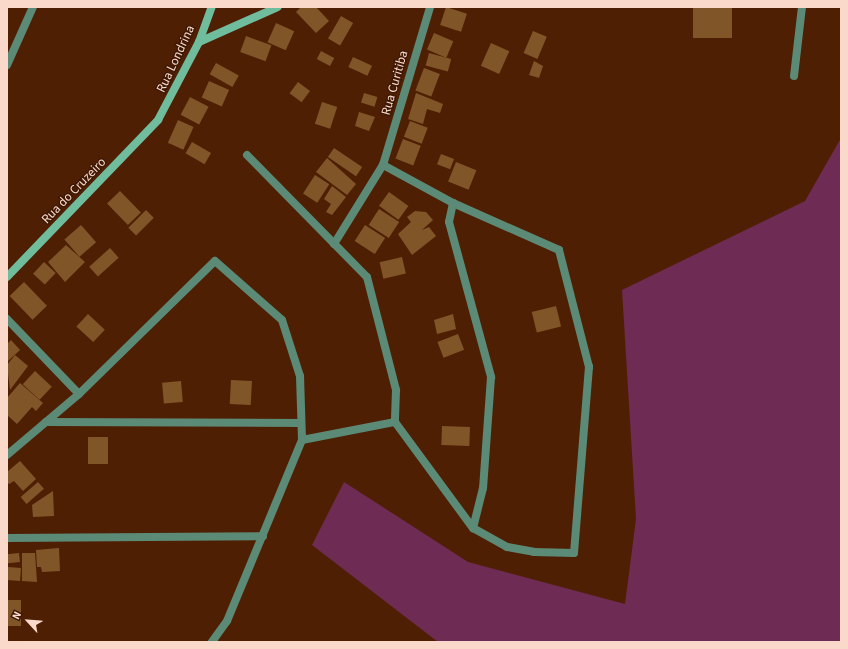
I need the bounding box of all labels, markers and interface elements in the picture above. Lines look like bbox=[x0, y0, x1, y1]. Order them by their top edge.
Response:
street label: Rua Londrina bbox=[154, 23, 198, 95]
street label: Rua Curitiba bbox=[378, 49, 412, 117]
street label: Rua do Cruzeiro bbox=[39, 155, 109, 227]
north arrow bbox=[8, 601, 48, 641]
text: N bbox=[8, 609, 25, 622]

